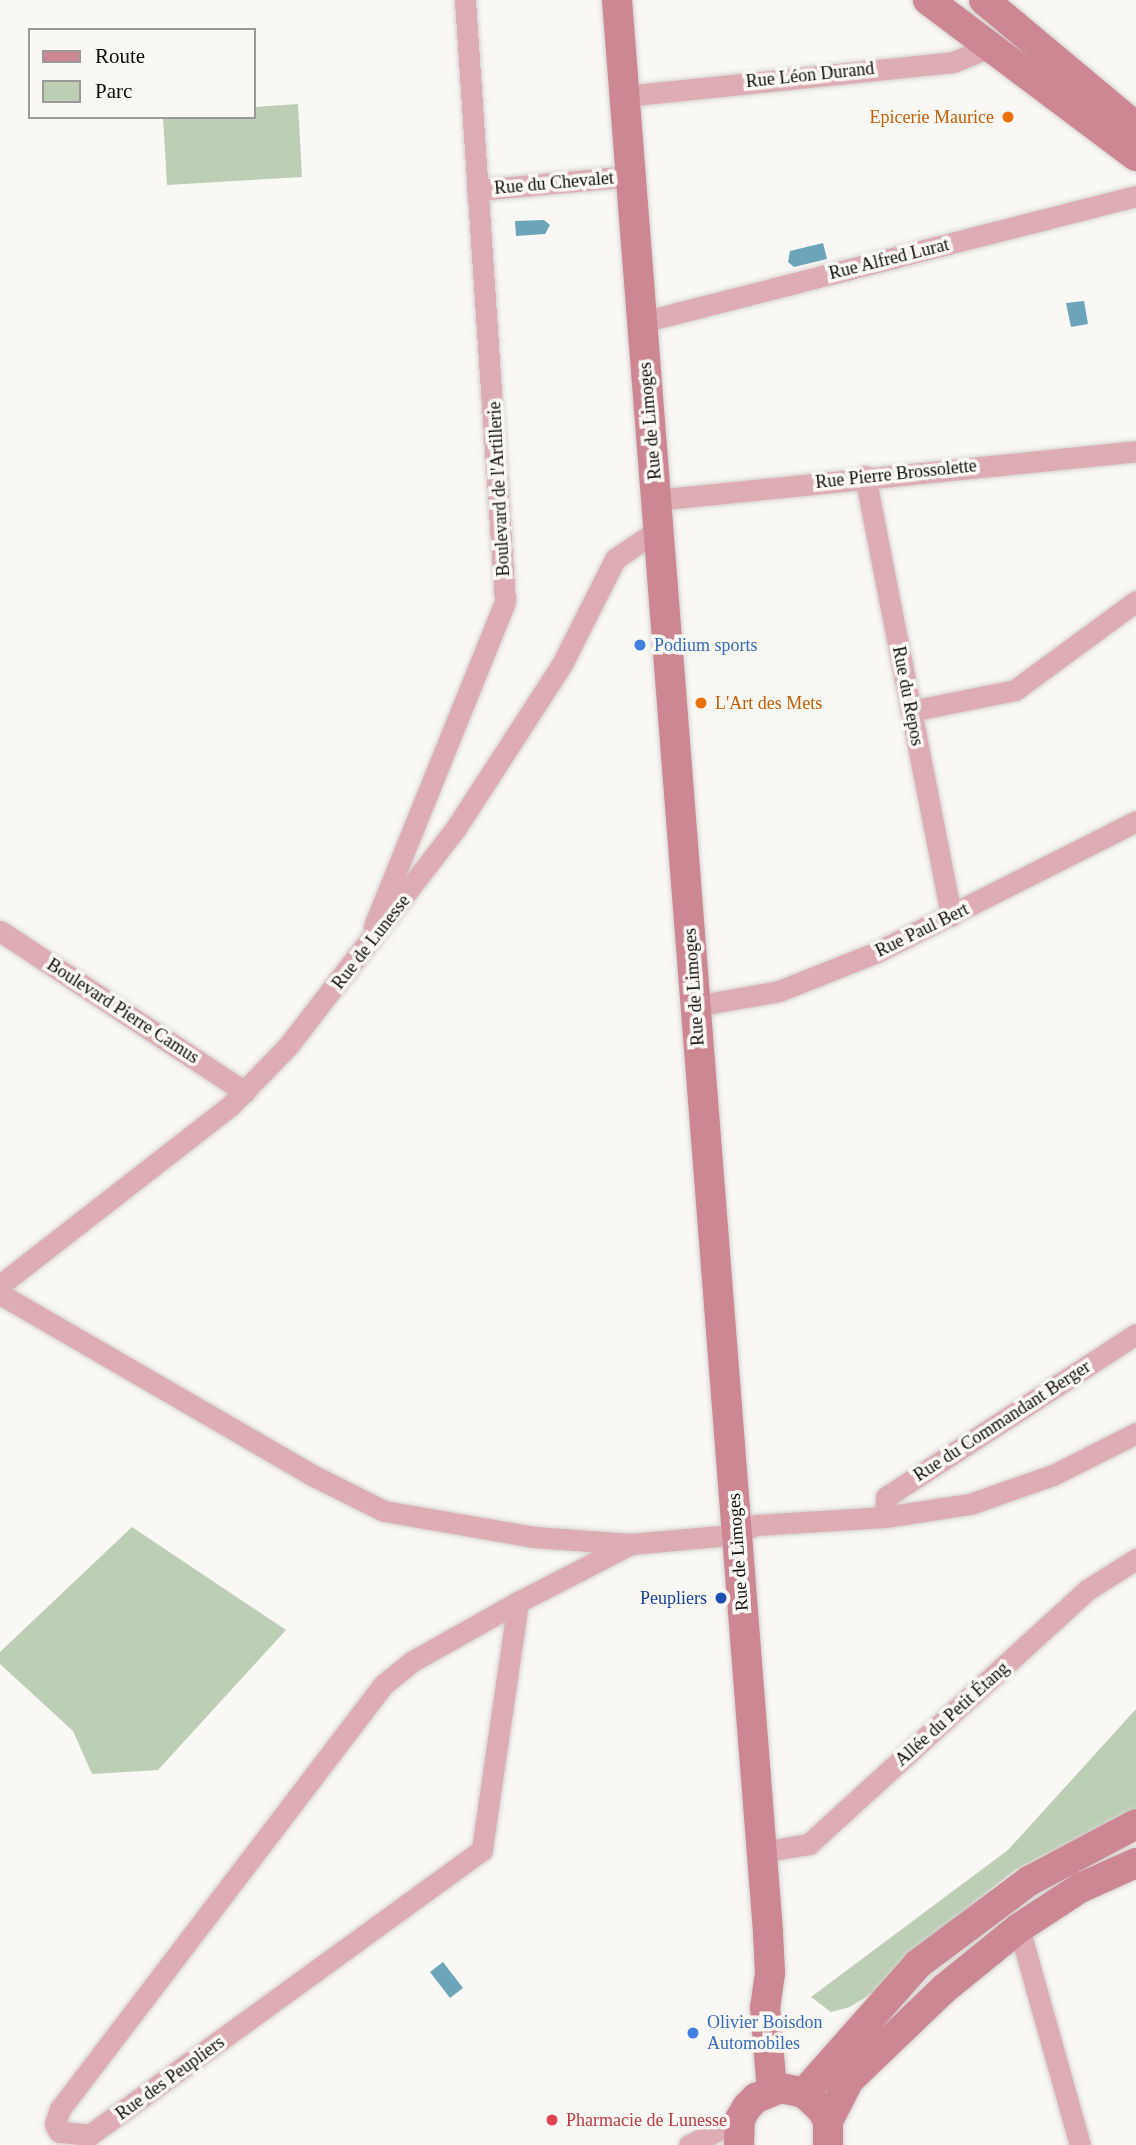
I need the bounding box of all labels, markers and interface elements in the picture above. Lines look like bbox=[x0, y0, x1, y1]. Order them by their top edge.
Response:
legend bbox=[28, 28, 256, 119]
text: Route bbox=[95, 44, 145, 68]
street label: Rue Léon Durand bbox=[745, 58, 875, 92]
text: Parc bbox=[95, 79, 132, 103]
place label: Epicerie Maurice bbox=[870, 106, 994, 128]
marker: Epicerie Maurice bbox=[1000, 109, 1016, 125]
street label: Rue du Chevalet bbox=[493, 167, 615, 199]
street label: Rue Alfred Lurat bbox=[826, 234, 952, 284]
street label: Rue de Limoges bbox=[634, 361, 666, 481]
street label: Boulevard de l'Artillerie bbox=[484, 401, 514, 577]
street label: Rue Pierre Brossolette bbox=[814, 455, 978, 493]
place label: Podium sports bbox=[654, 634, 758, 656]
marker: Podium sports bbox=[632, 637, 648, 653]
street label: Rue du Repos bbox=[888, 644, 928, 748]
place label: L'Art des Mets bbox=[715, 692, 822, 714]
marker: L'Art des Mets bbox=[693, 695, 709, 711]
street label: Rue de Lunesse bbox=[327, 890, 415, 994]
street label: Rue Paul Bert bbox=[872, 898, 972, 962]
street label: Rue de Limoges bbox=[679, 927, 709, 1047]
street label: Boulevard Pierre Camus bbox=[43, 954, 203, 1068]
street label: Rue du Commandant Berger bbox=[910, 1356, 1094, 1486]
street label: Rue de Limoges bbox=[723, 1492, 753, 1612]
place label: Peupliers bbox=[640, 1587, 707, 1609]
marker: Peupliers bbox=[713, 1590, 729, 1606]
street label: Allée du Petit Étang bbox=[891, 1657, 1013, 1771]
place label: Olivier Boisdon Automobiles bbox=[707, 2012, 822, 2054]
marker: Olivier Boisdon Automobiles bbox=[685, 2025, 701, 2041]
street label: Rue des Peupliers bbox=[111, 2031, 229, 2125]
place label: Pharmacie de Lunesse bbox=[566, 2109, 727, 2131]
marker: Pharmacie de Lunesse bbox=[544, 2112, 560, 2128]

